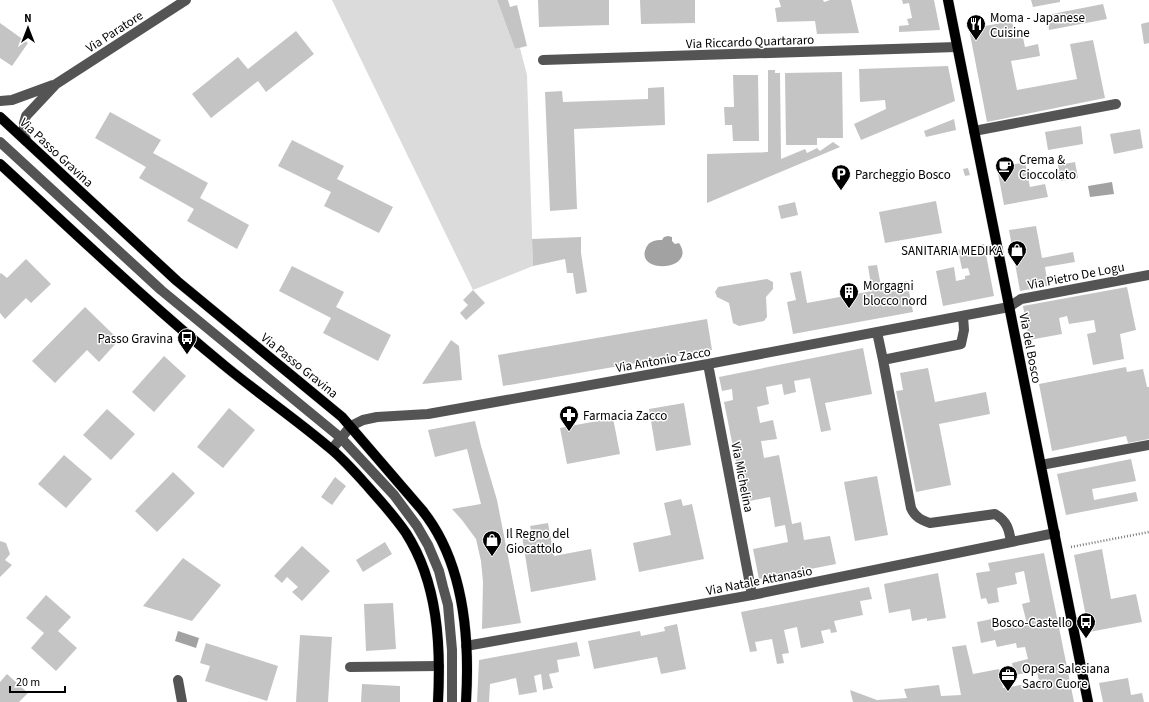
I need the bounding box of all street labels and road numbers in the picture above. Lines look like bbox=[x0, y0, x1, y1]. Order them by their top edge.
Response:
street label: Via Paratore bbox=[82, 7, 147, 57]
street label: Via Riccardo Quartararo bbox=[686, 31, 815, 53]
street label: Via Passo Gravina bbox=[16, 114, 97, 192]
street label: Via Pietro De Logu bbox=[1026, 258, 1126, 294]
street label: Via del Bosco bbox=[1014, 311, 1046, 385]
street label: Via Passo Gravina bbox=[257, 329, 342, 403]
street label: Via Antonio Zacco bbox=[614, 343, 712, 377]
street label: Via Michelina bbox=[726, 440, 758, 514]
street label: Via Natale Attanasio bbox=[705, 562, 814, 600]

